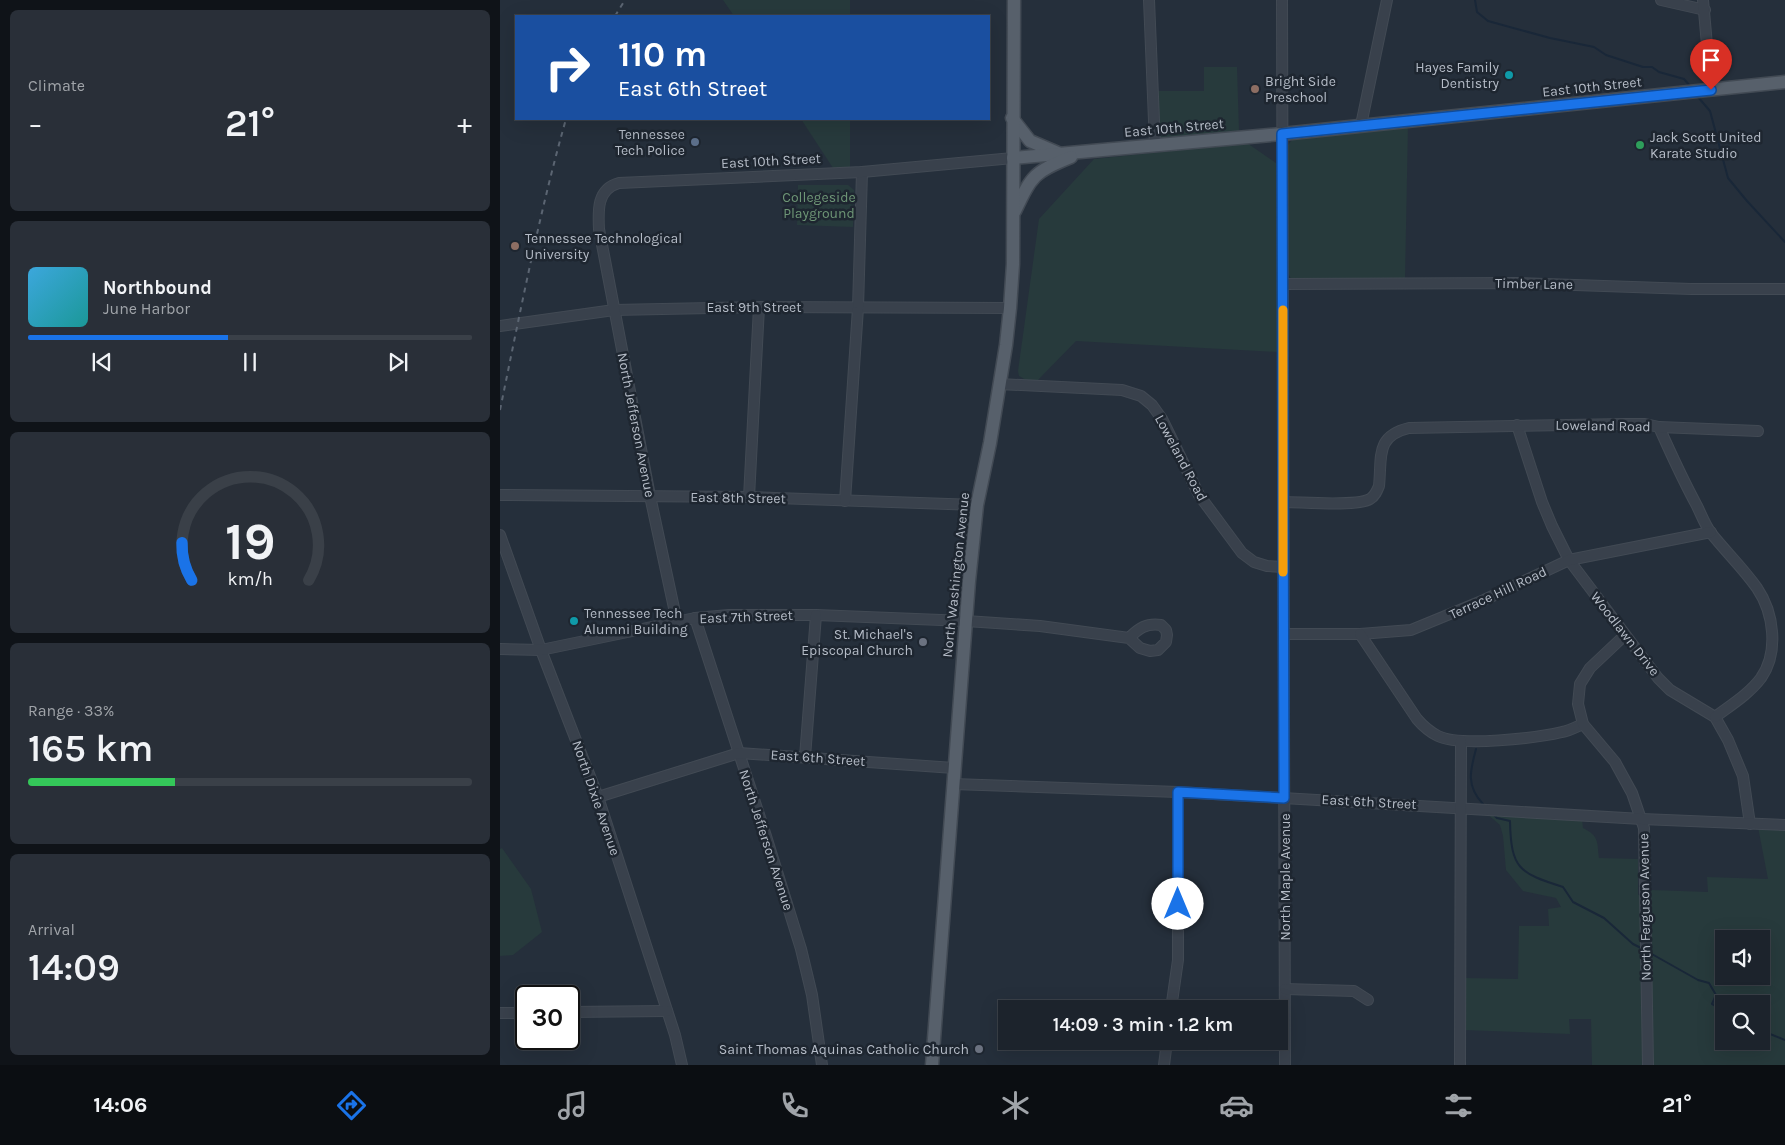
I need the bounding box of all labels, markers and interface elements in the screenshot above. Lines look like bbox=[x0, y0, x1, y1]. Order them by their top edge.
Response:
text: 110 m bbox=[618, 34, 707, 75]
icon: right bbox=[535, 35, 600, 100]
pin bbox=[1690, 39, 1732, 90]
icon: arrive bbox=[1697, 46, 1725, 74]
place label: Hayes Family Dentistry bbox=[1415, 59, 1499, 92]
marker: Hayes Family Dentistry bbox=[1503, 69, 1515, 81]
place label: Bright Side Preschool bbox=[1265, 73, 1336, 106]
street label: East 10th Street bbox=[1541, 73, 1643, 101]
text: Climate bbox=[28, 76, 85, 95]
text: East 6th Street bbox=[618, 76, 767, 102]
marker: Bright Side Preschool bbox=[1249, 83, 1261, 95]
text: 21° bbox=[225, 101, 275, 146]
text: − bbox=[28, 107, 43, 140]
text: + bbox=[457, 107, 472, 140]
street label: East 10th Street bbox=[1123, 115, 1225, 141]
place label: Tennessee Tech Police bbox=[615, 126, 685, 159]
place label: Jack Scott United Karate Studio bbox=[1650, 129, 1762, 162]
marker: Tennessee Tech Police bbox=[689, 136, 701, 148]
marker: Jack Scott United Karate Studio bbox=[1634, 139, 1646, 151]
street label: East 10th Street bbox=[721, 150, 821, 172]
park label: Collegeside Playground bbox=[782, 189, 856, 222]
place label: Tennessee Technological University bbox=[525, 230, 682, 263]
marker: Tennessee Technological University bbox=[509, 240, 521, 252]
street label: Timber Lane bbox=[1495, 275, 1573, 293]
text: Northbound bbox=[103, 277, 212, 299]
text: June Harbor bbox=[103, 299, 190, 318]
street label: East 9th Street bbox=[706, 299, 802, 316]
icon: previous bbox=[88, 348, 116, 376]
icon: pause bbox=[236, 348, 264, 376]
icon: next bbox=[384, 348, 412, 376]
street label: North Jefferson Avenue bbox=[614, 351, 658, 499]
street label: Loweland Road bbox=[1151, 412, 1211, 504]
street label: Loweland Road bbox=[1555, 417, 1651, 435]
street label: East 8th Street bbox=[690, 489, 786, 507]
street label: North Washington Avenue bbox=[939, 491, 973, 659]
text: 19 bbox=[225, 511, 275, 572]
street label: Terrace Hill Road bbox=[1447, 563, 1549, 623]
text: km/h bbox=[227, 569, 273, 590]
street label: Woodlawn Drive bbox=[1587, 589, 1663, 679]
place label: Tennessee Tech Alumni Building bbox=[584, 605, 688, 638]
street label: East 7th Street bbox=[699, 607, 793, 627]
marker: Tennessee Tech Alumni Building bbox=[568, 615, 580, 627]
place label: St. Michael's Episcopal Church bbox=[801, 626, 913, 659]
marker: St. Michael's Episcopal Church bbox=[917, 636, 929, 648]
text: Range · 33% bbox=[28, 701, 114, 720]
text: 165 km bbox=[28, 726, 153, 771]
street label: North Dixie Avenue bbox=[568, 738, 624, 858]
street label: East 6th Street bbox=[770, 746, 866, 770]
street label: North Jefferson Avenue bbox=[735, 768, 797, 912]
street label: East 6th Street bbox=[1321, 791, 1417, 813]
street label: North Maple Avenue bbox=[1277, 813, 1294, 941]
street label: North Ferguson Avenue bbox=[1635, 833, 1655, 981]
position arrow bbox=[1151, 877, 1203, 929]
text: Arrival bbox=[28, 920, 75, 939]
map controls bbox=[1715, 930, 1770, 1050]
button: sound bbox=[1715, 930, 1770, 985]
text: 14:09 bbox=[28, 945, 120, 990]
speed limit sign: 30 bbox=[515, 985, 580, 1050]
button: search bbox=[1715, 995, 1770, 1050]
text: 14:09 · 3 min · 1.2 km bbox=[1053, 1014, 1233, 1036]
place label: Saint Thomas Aquinas Catholic Church bbox=[719, 1041, 969, 1058]
marker: Saint Thomas Aquinas Catholic Church bbox=[973, 1043, 985, 1055]
icon: directions bbox=[334, 1088, 369, 1123]
icon: music bbox=[555, 1088, 590, 1123]
icon: phone bbox=[777, 1088, 812, 1123]
icon: climate bbox=[998, 1088, 1033, 1123]
icon: car bbox=[1219, 1088, 1254, 1123]
icon: filters bbox=[1441, 1088, 1476, 1123]
text: 14:06 bbox=[93, 1092, 147, 1118]
text: 21° bbox=[1662, 1092, 1692, 1118]

